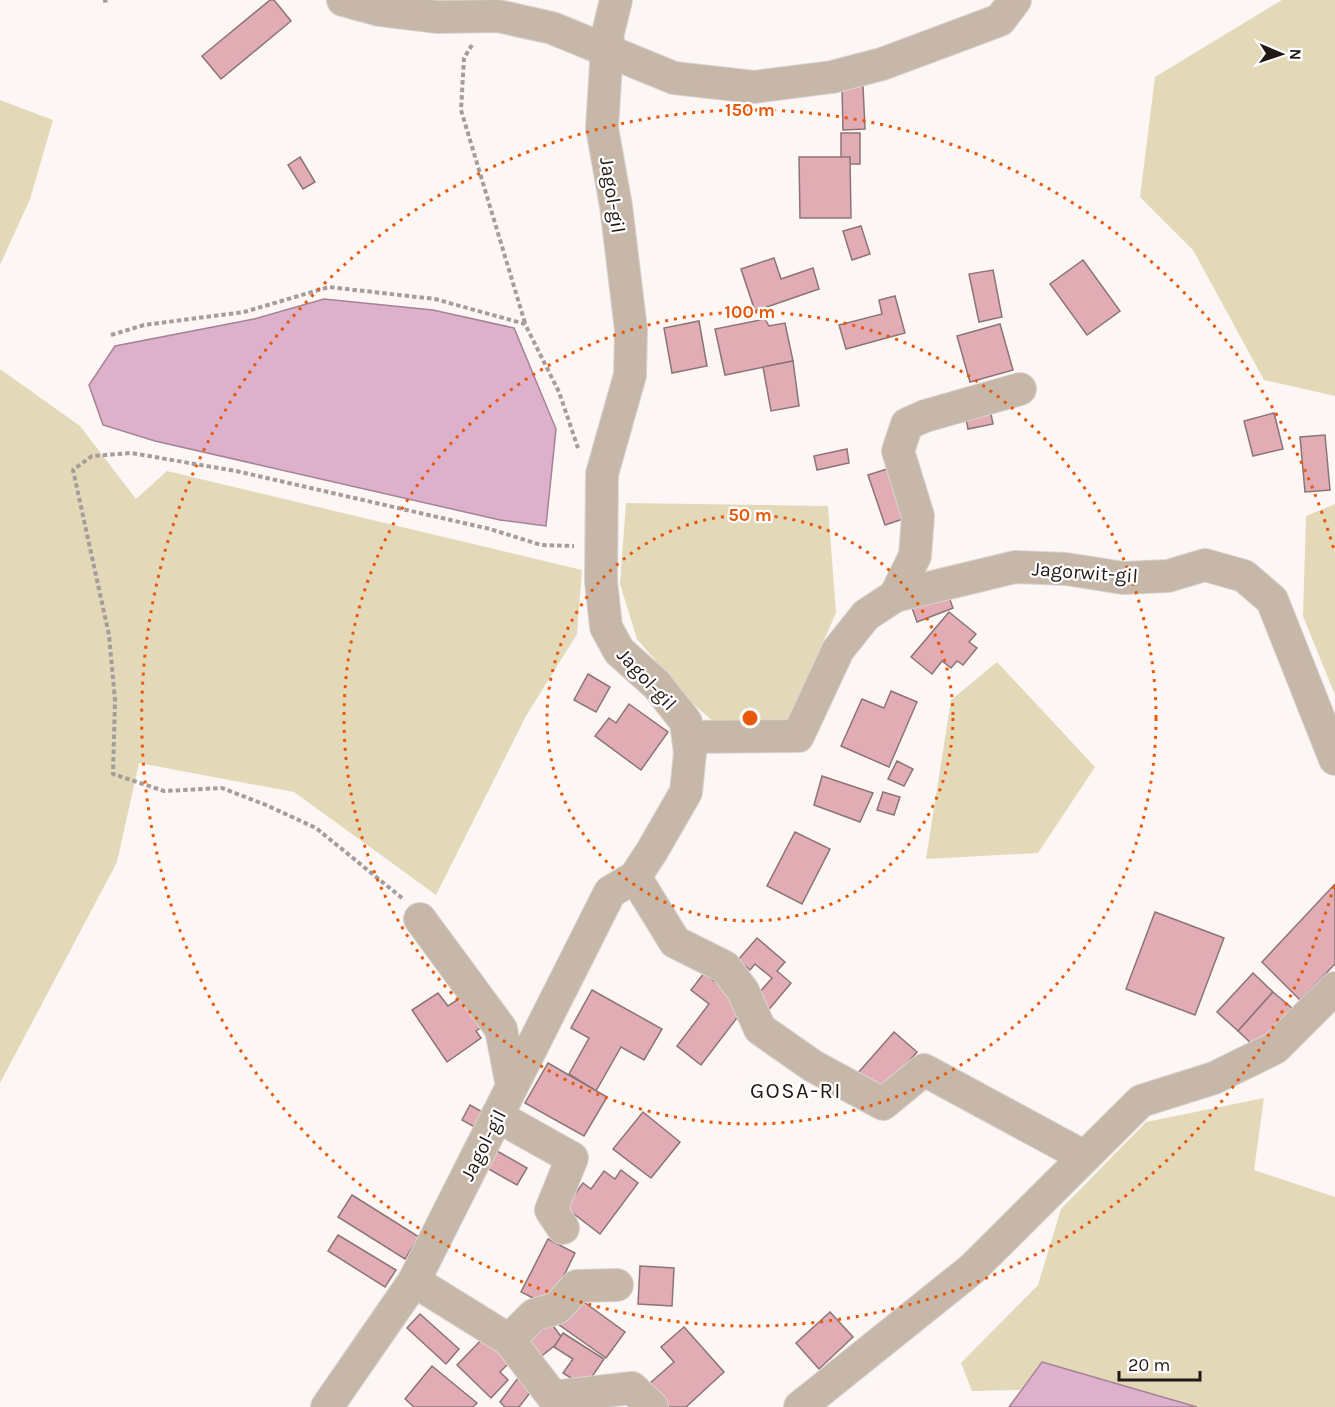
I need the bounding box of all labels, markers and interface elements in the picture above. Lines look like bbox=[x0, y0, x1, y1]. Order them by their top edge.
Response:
north arrow bbox=[1251, 24, 1311, 84]
text: N bbox=[1286, 48, 1305, 61]
text: 150 m bbox=[725, 99, 775, 121]
street label: Jagol-gil bbox=[595, 155, 630, 235]
text: 100 m bbox=[725, 301, 775, 323]
text: 50 m bbox=[728, 504, 772, 526]
street label: Jagorwit-gil bbox=[1031, 557, 1139, 588]
street label: Jagol-gil bbox=[612, 643, 681, 715]
centre of rings bbox=[740, 708, 760, 728]
district label: GOSA-RI bbox=[750, 1078, 842, 1104]
street label: Jagol-gil bbox=[456, 1106, 511, 1185]
scale bar bbox=[1119, 1344, 1200, 1382]
text: 20 m bbox=[1128, 1354, 1170, 1376]

